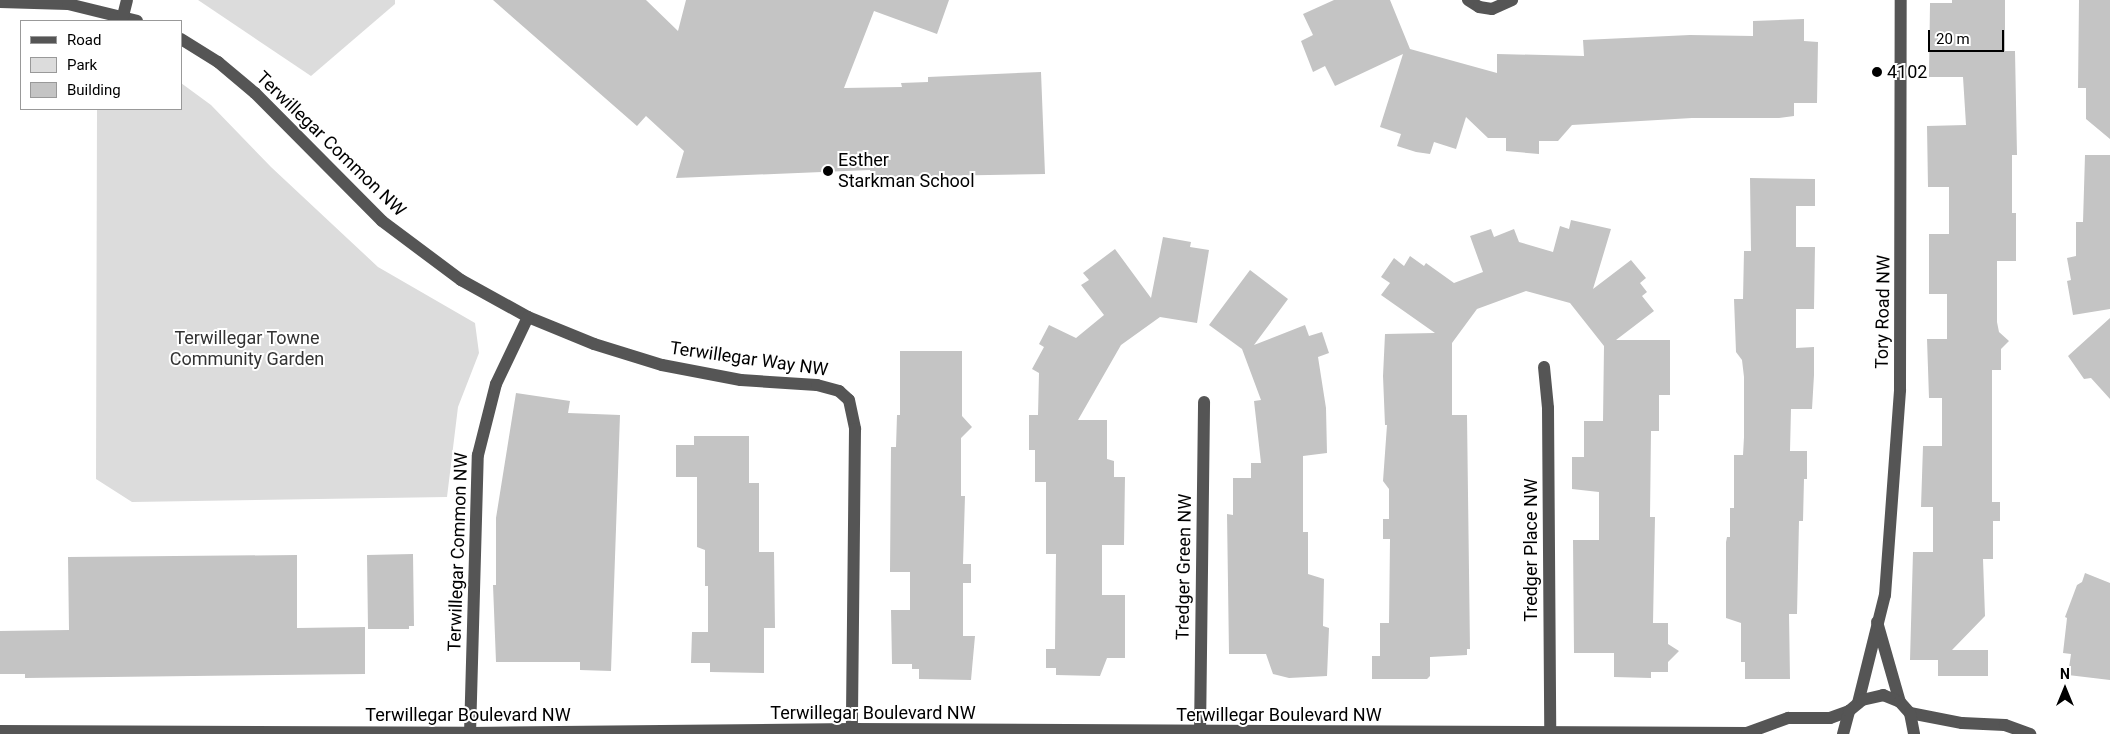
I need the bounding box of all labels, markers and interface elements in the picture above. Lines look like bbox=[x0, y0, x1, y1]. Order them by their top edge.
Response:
legend bbox=[20, 20, 182, 110]
scale bar bbox=[1930, 20, 2006, 52]
text: 20 m bbox=[1936, 30, 1970, 48]
text: Road bbox=[67, 31, 101, 49]
text: Park bbox=[67, 56, 97, 74]
place label: 4102 bbox=[1887, 61, 1927, 83]
marker: 4102 bbox=[1871, 66, 1883, 78]
street label: Terwillegar Common NW bbox=[252, 67, 410, 221]
text: Building bbox=[67, 81, 121, 99]
place label: Esther Starkman School bbox=[838, 150, 975, 192]
marker: Esther Starkman School bbox=[822, 165, 834, 177]
street label: Tory Road NW bbox=[1871, 255, 1895, 369]
park label: Terwillegar Towne Community Garden bbox=[170, 328, 324, 370]
street label: Terwillegar Way NW bbox=[669, 337, 829, 381]
street label: Terwillegar Common NW bbox=[444, 452, 472, 652]
street label: Tredger Place NW bbox=[1520, 478, 1542, 622]
street label: Tredger Green NW bbox=[1172, 494, 1196, 640]
north arrow bbox=[2040, 664, 2090, 714]
text: N bbox=[2060, 666, 2070, 682]
street label: Terwillegar Boulevard NW bbox=[770, 702, 976, 724]
street label: Terwillegar Boulevard NW bbox=[365, 704, 571, 726]
street label: Terwillegar Boulevard NW bbox=[1176, 704, 1382, 726]

